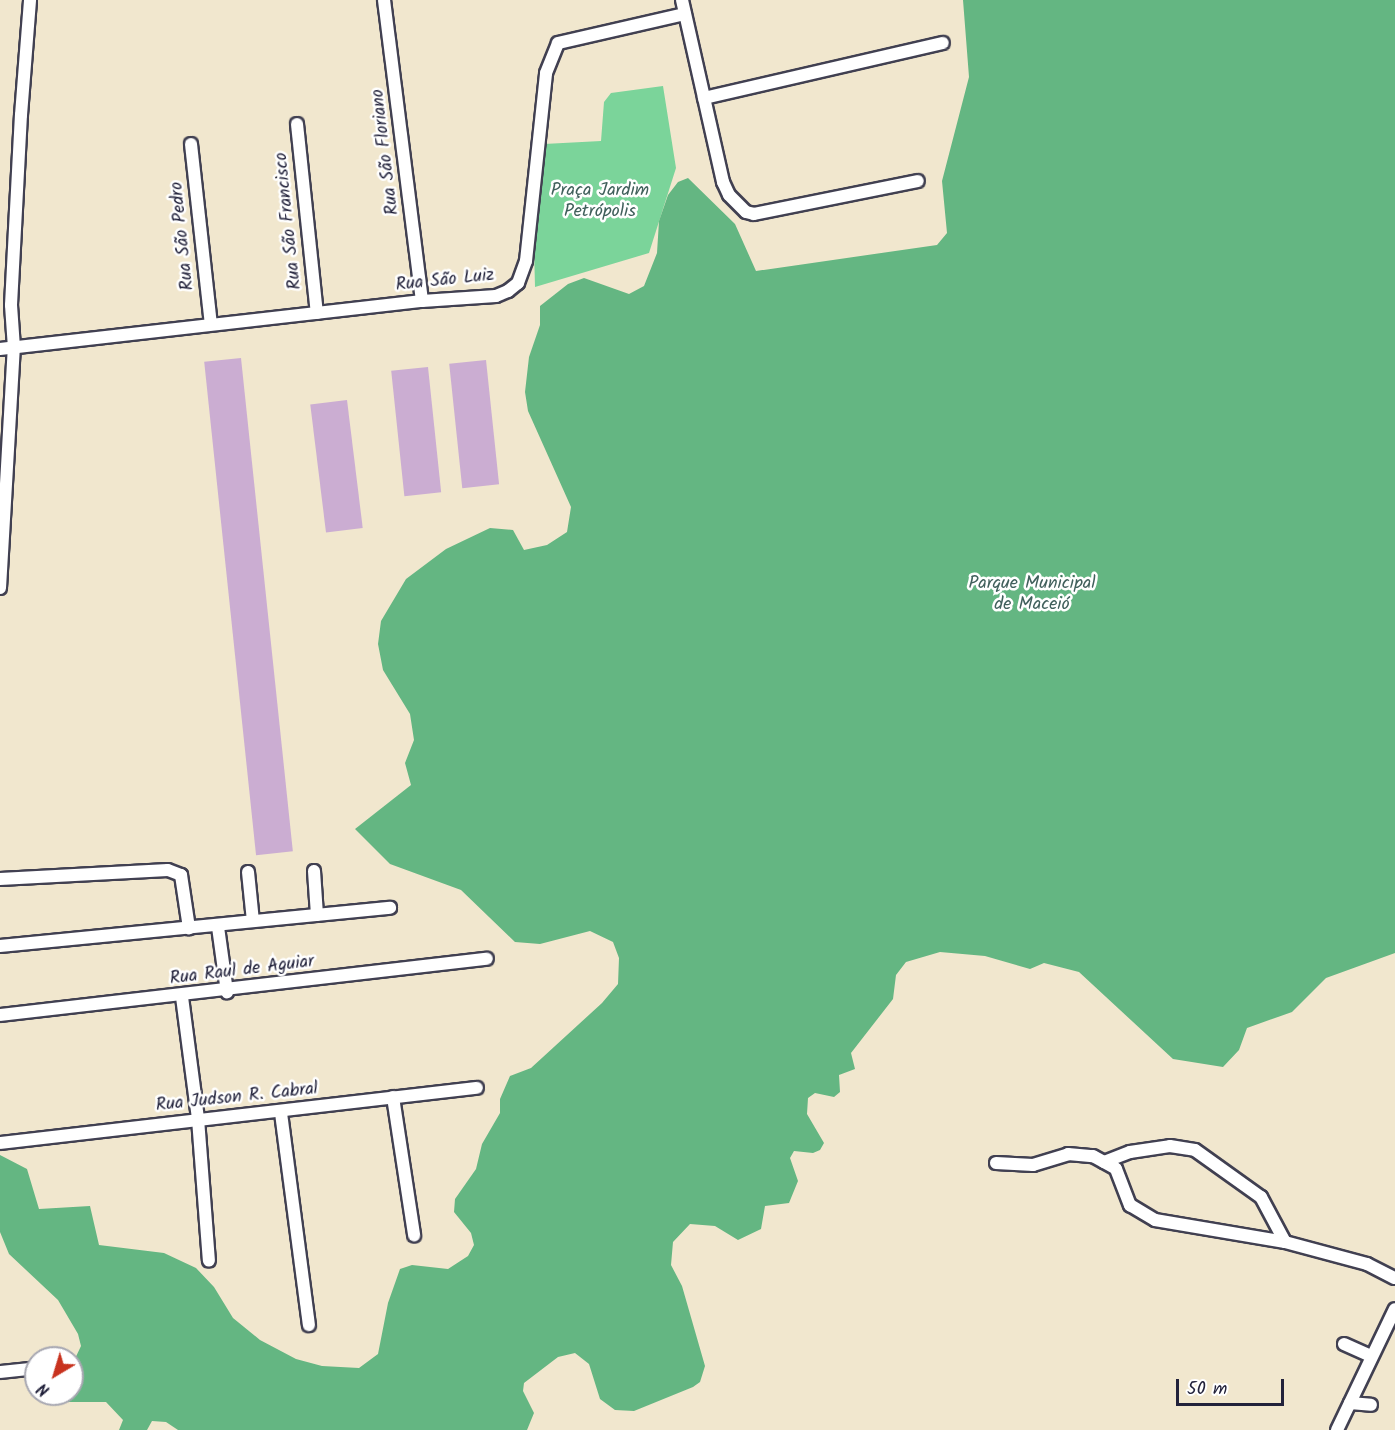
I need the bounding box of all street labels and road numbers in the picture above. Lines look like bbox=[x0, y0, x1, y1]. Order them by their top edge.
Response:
street label: Rua São Floriano bbox=[368, 88, 404, 216]
street label: Rua São Francisco bbox=[271, 151, 307, 291]
street label: Rua São Pedro bbox=[167, 181, 199, 291]
street label: Rua São Luiz bbox=[395, 265, 495, 297]
street label: Rua Raul de Aguiar bbox=[169, 951, 315, 991]
street label: Rua Judson R. Cabral bbox=[155, 1079, 319, 1117]

